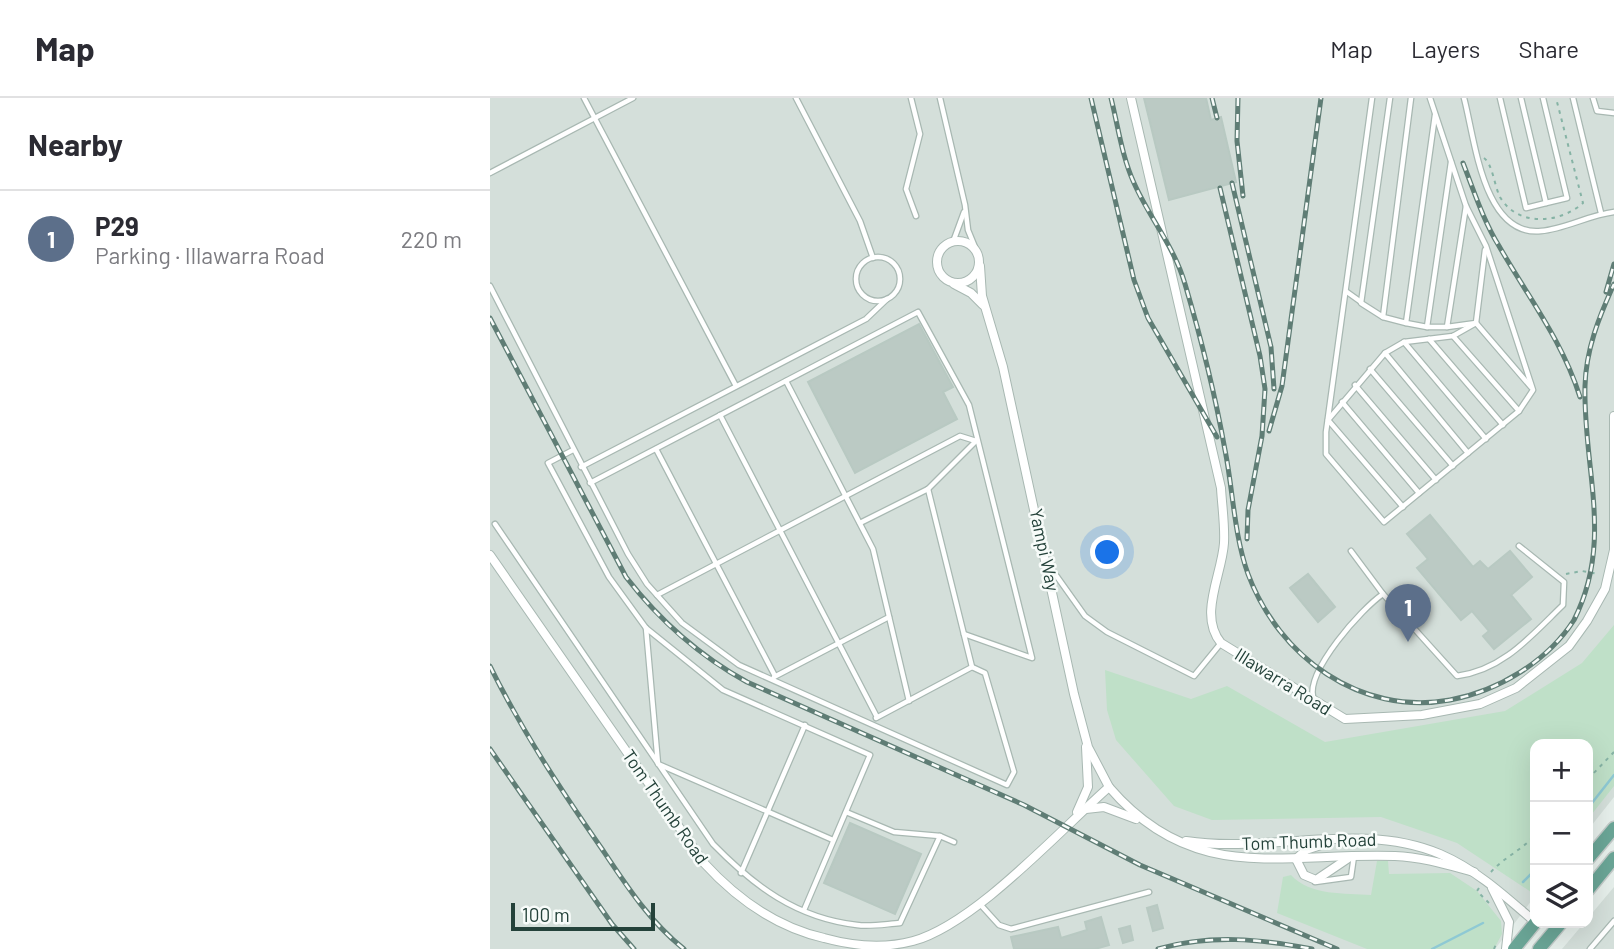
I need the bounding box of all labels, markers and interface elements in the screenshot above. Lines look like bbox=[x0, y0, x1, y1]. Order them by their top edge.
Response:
text: Map bbox=[35, 28, 95, 68]
text: Map bbox=[1330, 34, 1373, 63]
text: Layers bbox=[1411, 34, 1480, 63]
text: Share bbox=[1518, 34, 1579, 63]
text: Nearby bbox=[28, 126, 123, 162]
text: P29 bbox=[95, 210, 139, 241]
text: 1 bbox=[47, 225, 55, 253]
text: 220 m bbox=[401, 225, 462, 253]
text: Parking · Illawarra Road bbox=[95, 241, 325, 269]
street label: Yampi Way bbox=[1025, 506, 1064, 593]
your location bbox=[1090, 535, 1124, 569]
pin: 1 bbox=[1385, 584, 1431, 642]
street label: Illawarra Road bbox=[1231, 643, 1336, 720]
map controls bbox=[1530, 739, 1593, 928]
button: + bbox=[1530, 739, 1593, 802]
street label: Tom Thumb Road bbox=[618, 745, 714, 868]
button: − bbox=[1530, 802, 1593, 865]
street label: Tom Thumb Road bbox=[1241, 828, 1377, 854]
button: layers bbox=[1530, 865, 1593, 928]
scale bar bbox=[511, 900, 654, 932]
text: 100 m bbox=[522, 903, 570, 926]

